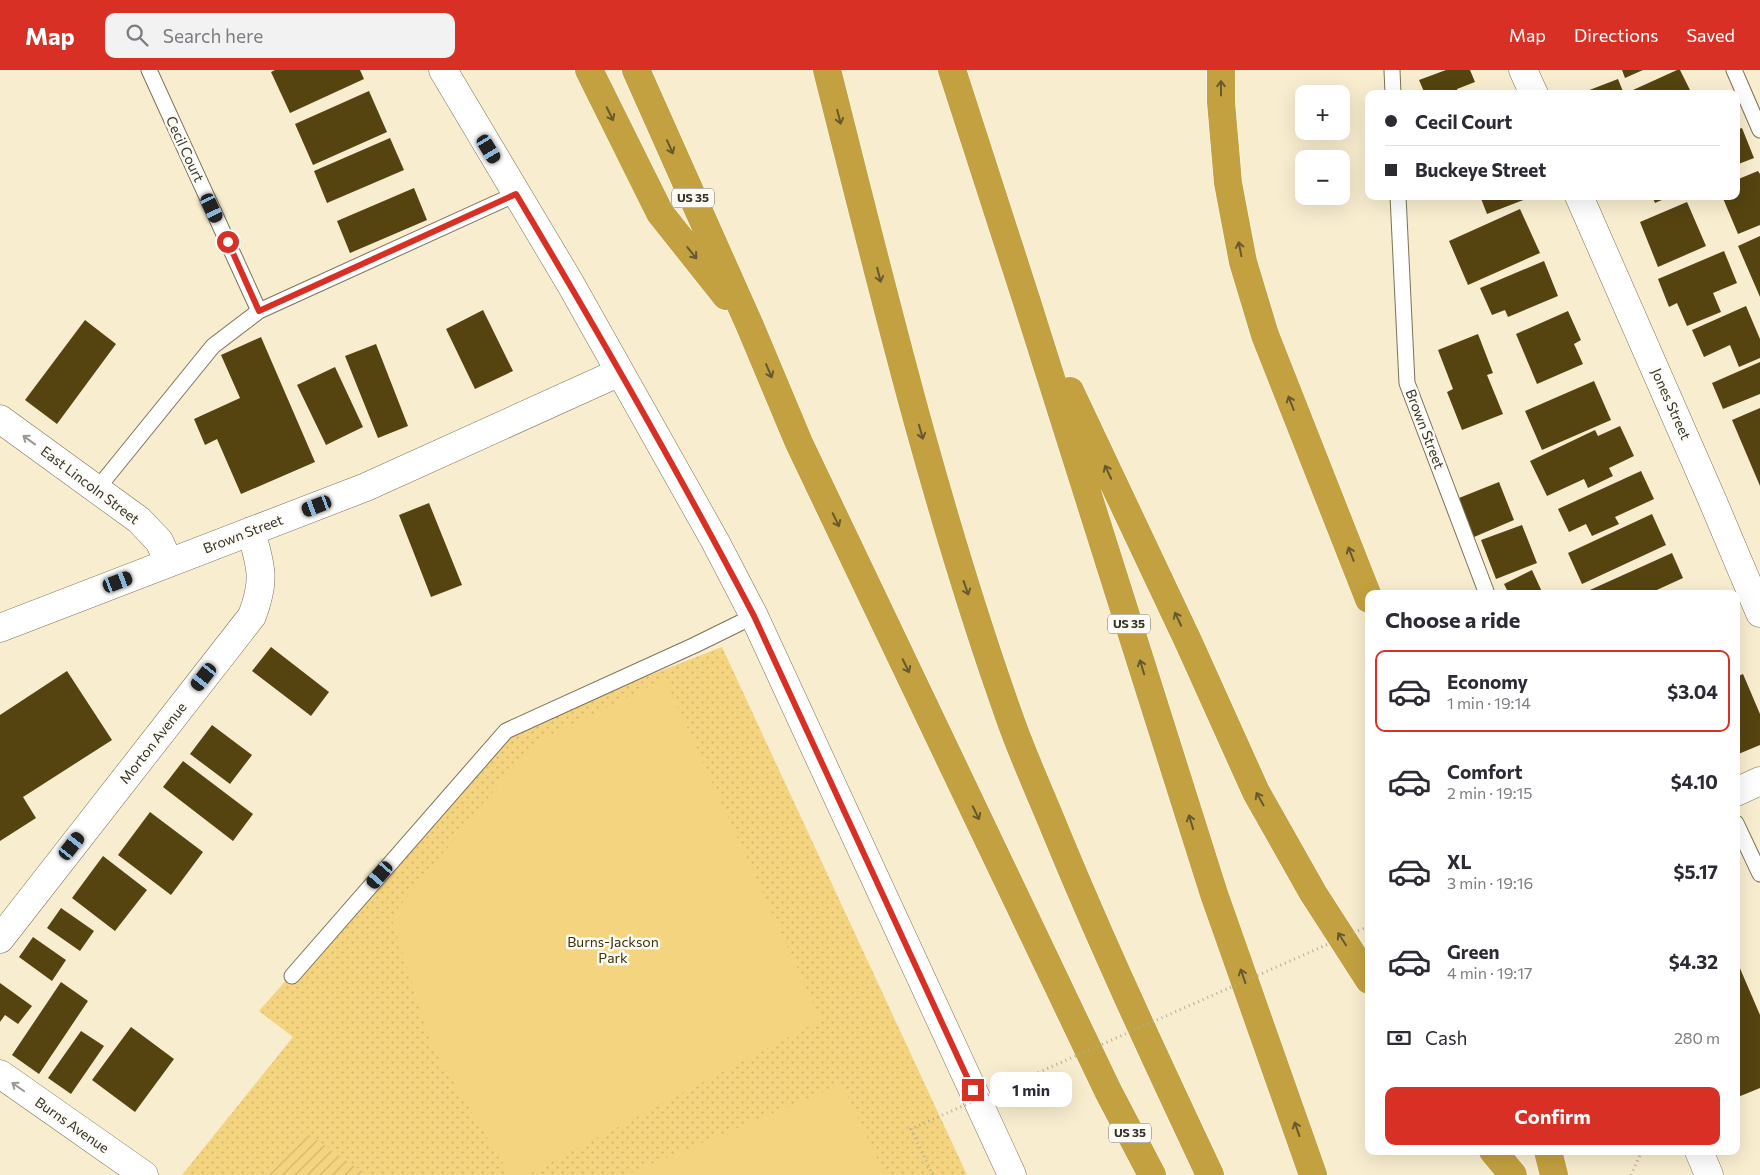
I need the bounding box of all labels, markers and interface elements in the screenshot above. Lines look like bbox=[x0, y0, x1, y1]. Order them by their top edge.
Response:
search box bbox=[105, 13, 455, 58]
text: Map bbox=[25, 21, 75, 50]
icon: search bbox=[123, 21, 151, 49]
text: Search here bbox=[163, 24, 263, 47]
text: Map bbox=[1509, 24, 1546, 46]
text: Directions bbox=[1574, 24, 1658, 46]
text: Saved bbox=[1686, 24, 1735, 46]
one-way arrow bbox=[1216, 80, 1226, 96]
map controls bbox=[1295, 85, 1350, 205]
button: + bbox=[1295, 85, 1350, 140]
one-way arrow bbox=[606, 106, 616, 121]
one-way arrow bbox=[835, 109, 844, 125]
text: Cecil Court bbox=[1415, 110, 1512, 133]
street label: Cecil Court bbox=[163, 113, 208, 185]
car bbox=[474, 132, 503, 166]
one-way arrow bbox=[666, 139, 676, 154]
button: − bbox=[1295, 150, 1350, 205]
text: Buckeye Street bbox=[1415, 158, 1546, 181]
road number: US 35 bbox=[672, 189, 714, 208]
car bbox=[198, 191, 225, 225]
route start bbox=[217, 231, 239, 253]
one-way arrow bbox=[1235, 241, 1245, 257]
one-way arrow bbox=[686, 247, 697, 260]
one-way arrow bbox=[875, 266, 884, 282]
one-way arrow bbox=[765, 363, 774, 378]
street label: Jones Street bbox=[1648, 365, 1695, 442]
street label: Brown Street bbox=[1402, 387, 1449, 471]
one-way arrow bbox=[1286, 396, 1296, 411]
one-way arrow bbox=[917, 423, 926, 439]
one-way arrow bbox=[22, 435, 36, 445]
street label: East Lincoln Street bbox=[38, 442, 143, 527]
one-way arrow bbox=[1103, 465, 1113, 480]
car bbox=[300, 494, 333, 518]
street label: Brown Street bbox=[201, 510, 285, 557]
one-way arrow bbox=[831, 512, 841, 527]
one-way arrow bbox=[1346, 547, 1355, 562]
car bbox=[101, 570, 134, 594]
one-way arrow bbox=[962, 580, 971, 595]
text: Choose a ride bbox=[1385, 606, 1520, 633]
one-way arrow bbox=[1173, 612, 1182, 627]
road number: US 35 bbox=[1108, 614, 1150, 634]
one-way arrow bbox=[902, 658, 911, 673]
one-way arrow bbox=[1137, 660, 1146, 675]
car bbox=[188, 661, 219, 693]
icon: car bbox=[1387, 669, 1432, 714]
text: Economy bbox=[1447, 670, 1528, 693]
text: $3.04 bbox=[1667, 680, 1718, 703]
text: 1 min · 19:14 bbox=[1447, 693, 1531, 712]
street label: Morton Avenue bbox=[116, 699, 190, 787]
icon: car bbox=[1387, 759, 1432, 804]
text: Comfort bbox=[1447, 760, 1523, 783]
text: $4.10 bbox=[1671, 770, 1718, 793]
text: 2 min · 19:15 bbox=[1447, 783, 1532, 802]
one-way arrow bbox=[1255, 792, 1265, 806]
one-way arrow bbox=[972, 805, 981, 820]
one-way arrow bbox=[1186, 815, 1195, 830]
car bbox=[56, 830, 87, 862]
icon: car bbox=[1387, 849, 1432, 894]
text: XL bbox=[1447, 850, 1472, 873]
car bbox=[364, 859, 395, 891]
text: $5.17 bbox=[1674, 860, 1718, 883]
text: 3 min · 19:16 bbox=[1447, 873, 1533, 892]
one-way arrow bbox=[1337, 932, 1347, 946]
park label: Burns-Jackson Park bbox=[567, 933, 659, 966]
icon: car bbox=[1387, 939, 1432, 984]
text: Green bbox=[1447, 940, 1499, 963]
text: $4.32 bbox=[1669, 950, 1718, 973]
text: 4 min · 19:17 bbox=[1447, 963, 1532, 982]
one-way arrow bbox=[1238, 969, 1247, 984]
icon: cash bbox=[1385, 1024, 1413, 1052]
text: Cash bbox=[1425, 1026, 1467, 1049]
text: 280 m bbox=[1674, 1028, 1720, 1047]
callout: 1 min bbox=[990, 1072, 1073, 1108]
route end bbox=[962, 1079, 984, 1101]
text: 1 min bbox=[1012, 1080, 1050, 1099]
one-way arrow bbox=[11, 1082, 25, 1092]
button: Confirm bbox=[1385, 1087, 1720, 1145]
street label: Burns Avenue bbox=[32, 1093, 112, 1156]
one-way arrow bbox=[1292, 1122, 1301, 1138]
road number: US 35 bbox=[1109, 1124, 1151, 1142]

